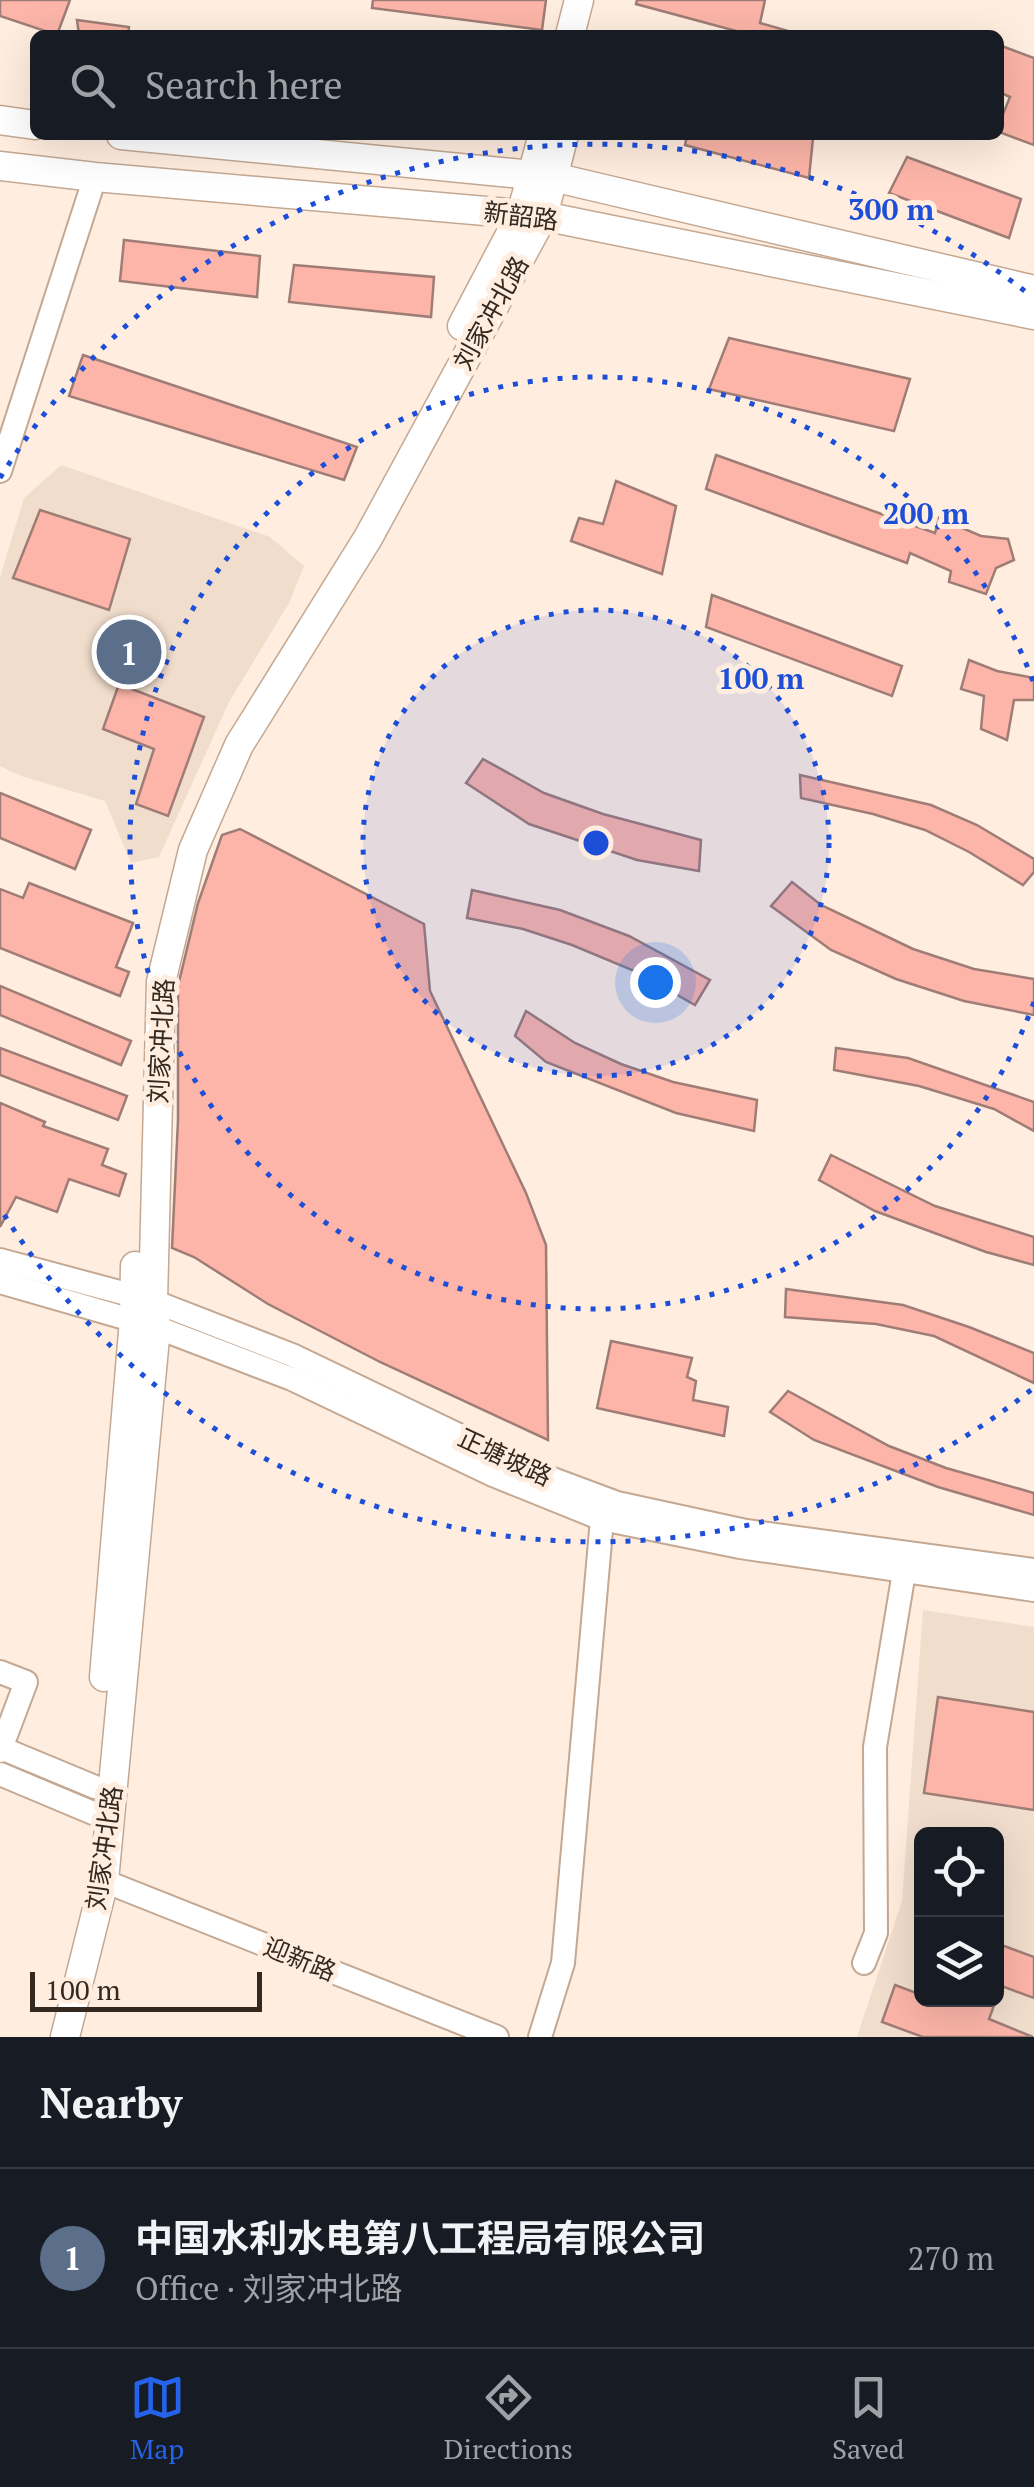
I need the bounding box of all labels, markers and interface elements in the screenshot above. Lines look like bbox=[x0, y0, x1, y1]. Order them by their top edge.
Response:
search box bbox=[30, 30, 1004, 140]
icon: search bbox=[65, 58, 120, 113]
text: Search here bbox=[145, 60, 343, 110]
text: 300 m bbox=[848, 189, 935, 229]
street label: 新韶路 bbox=[482, 195, 560, 236]
street label: 刘家冲北路 bbox=[446, 250, 535, 375]
text: 200 m bbox=[883, 493, 970, 533]
pin: 1 bbox=[96, 614, 162, 690]
text: 100 m bbox=[718, 658, 805, 698]
centre of rings bbox=[578, 825, 614, 861]
your location bbox=[630, 957, 681, 1008]
street label: 刘家冲北路 bbox=[141, 978, 180, 1104]
street label: 正塘坡路 bbox=[453, 1420, 558, 1493]
street label: 刘家冲北路 bbox=[78, 1784, 129, 1912]
map controls bbox=[914, 1827, 1004, 2007]
button: locate bbox=[914, 1827, 1004, 1917]
button: layers bbox=[914, 1917, 1004, 2007]
street label: 迎新路 bbox=[259, 1929, 341, 1988]
scale bar bbox=[30, 1967, 262, 2012]
text: 100 m bbox=[45, 1971, 121, 2008]
text: Nearby bbox=[40, 2074, 182, 2130]
text: 中国水利水电第八工程局有限公司 bbox=[135, 2213, 705, 2263]
text: 1 bbox=[63, 2237, 82, 2279]
text: 270 m bbox=[907, 2237, 994, 2279]
text: Office · 刘家冲北路 bbox=[135, 2267, 403, 2309]
tab: Map bbox=[130, 2370, 185, 2467]
tab: Directions bbox=[444, 2370, 573, 2467]
tab: Saved bbox=[832, 2370, 904, 2467]

